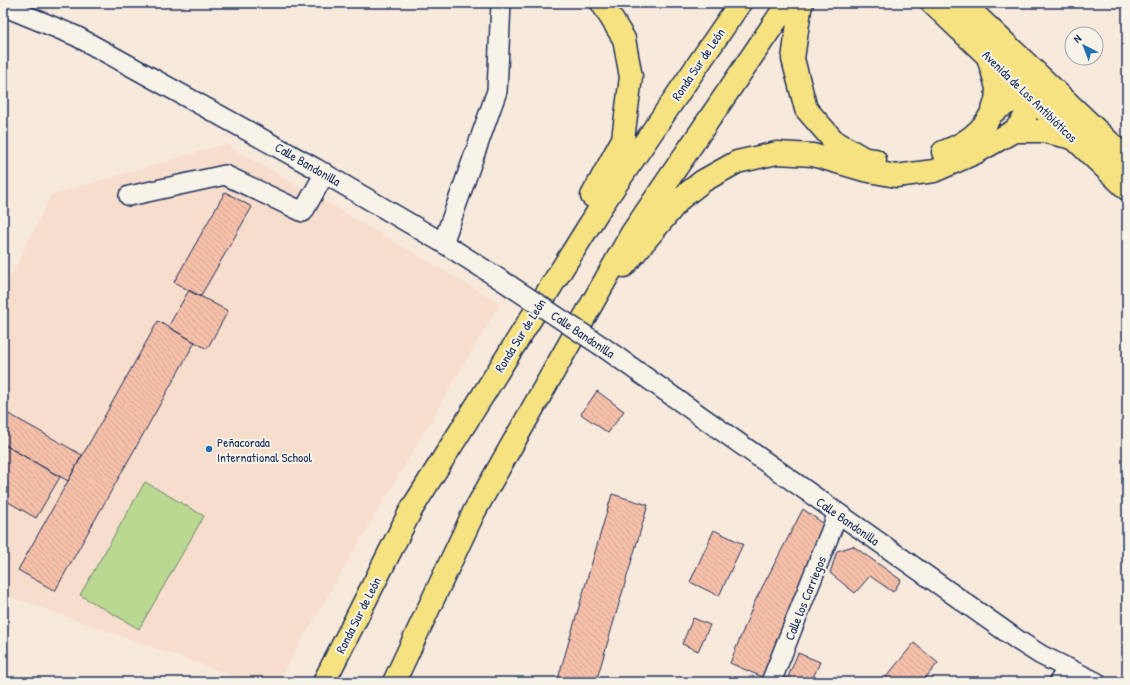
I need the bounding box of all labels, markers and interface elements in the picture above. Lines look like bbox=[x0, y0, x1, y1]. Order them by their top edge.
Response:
street label: Ronda Sur de León bbox=[667, 24, 729, 104]
north arrow bbox=[1064, 26, 1104, 66]
text: N bbox=[1070, 31, 1084, 46]
street label: Avenida de Los Antibióticos bbox=[979, 46, 1081, 146]
street label: Calle Bandonilla bbox=[272, 138, 344, 190]
street label: Ronda Sur de León bbox=[490, 295, 550, 375]
street label: Calle Bandonilla bbox=[548, 306, 618, 362]
place label: Peñacorada International School bbox=[217, 433, 313, 466]
marker: Peñacorada International School bbox=[204, 444, 214, 454]
street label: Calle Bandonilla bbox=[813, 493, 883, 549]
street label: Calle los Carriegos bbox=[780, 553, 830, 643]
street label: Ronda Sur de León bbox=[331, 574, 385, 656]

